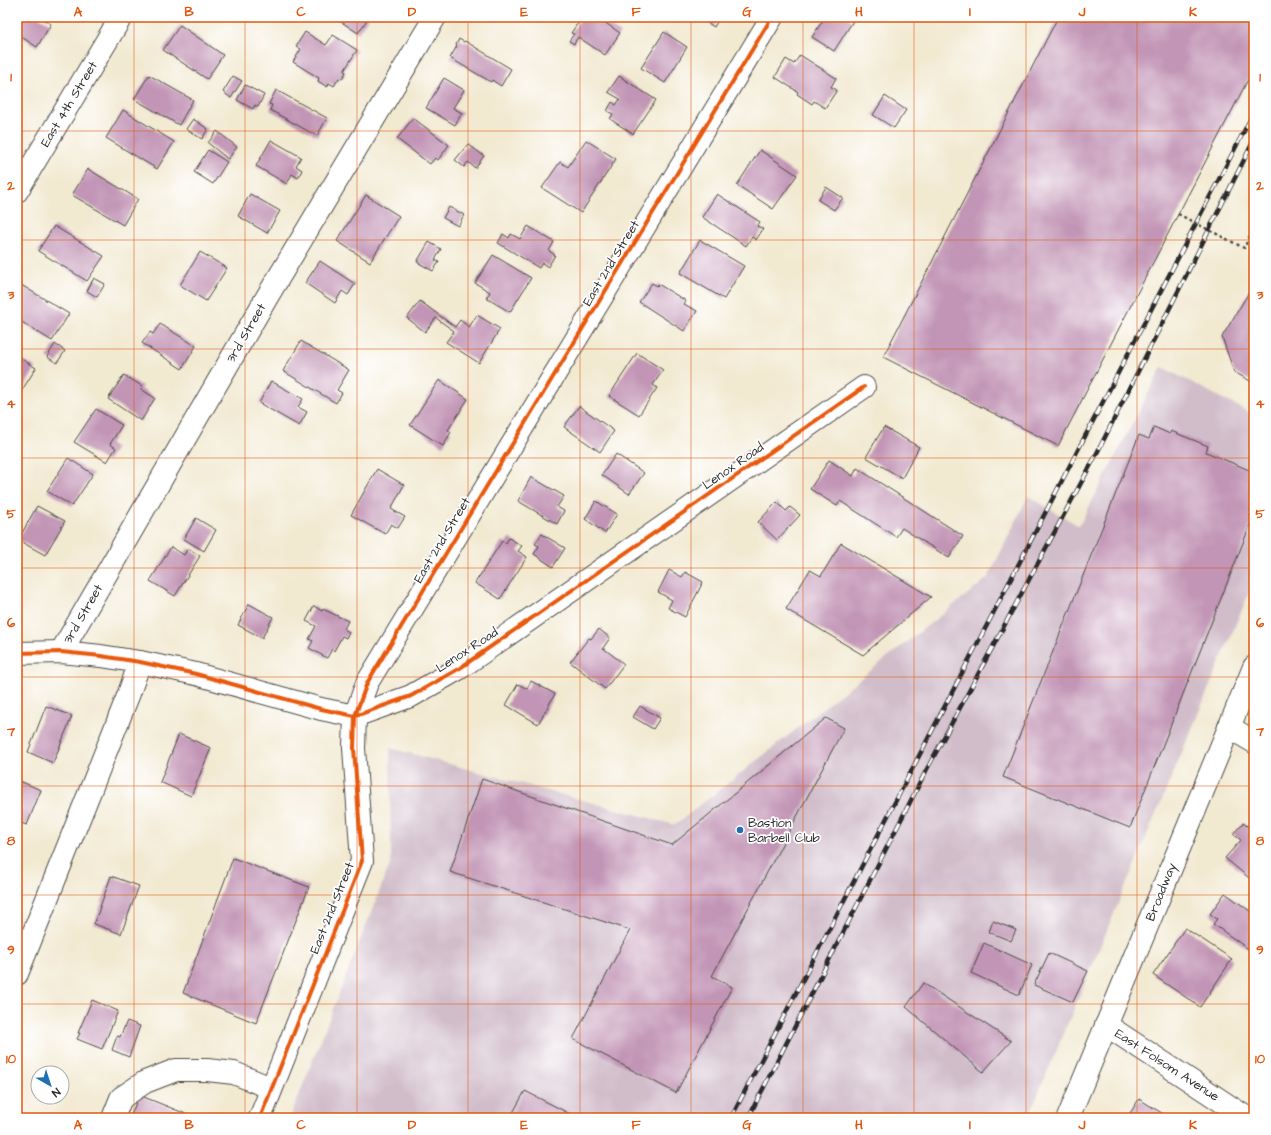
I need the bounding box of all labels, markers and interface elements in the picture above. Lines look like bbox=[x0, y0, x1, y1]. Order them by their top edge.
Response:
text: A bbox=[74, 3, 83, 21]
text: B bbox=[184, 3, 194, 21]
text: C bbox=[296, 3, 306, 21]
text: D bbox=[408, 3, 417, 21]
text: E bbox=[520, 3, 528, 21]
text: F bbox=[631, 3, 641, 21]
text: G bbox=[742, 3, 752, 21]
text: H bbox=[855, 3, 863, 21]
text: I bbox=[969, 3, 971, 21]
text: J bbox=[1078, 3, 1086, 21]
text: K bbox=[1189, 3, 1197, 21]
street label: East 4th Street bbox=[36, 57, 102, 150]
text: 1 bbox=[10, 68, 12, 86]
text: 1 bbox=[1259, 68, 1261, 86]
text: 2 bbox=[6, 177, 15, 195]
text: 2 bbox=[1255, 177, 1264, 195]
street label: East 2nd Street bbox=[578, 216, 644, 309]
text: 3 bbox=[7, 286, 15, 304]
text: 3 bbox=[1256, 286, 1264, 304]
street label: 3rd Street bbox=[222, 299, 271, 366]
text: 4 bbox=[7, 395, 16, 413]
text: 4 bbox=[1256, 395, 1265, 413]
street label: Lenox Road bbox=[699, 438, 768, 494]
street label: East 2nd Street bbox=[409, 493, 475, 586]
text: 5 bbox=[6, 505, 16, 523]
text: 5 bbox=[1255, 505, 1265, 523]
street label: 3rd Street bbox=[59, 580, 108, 647]
text: 6 bbox=[7, 614, 16, 632]
text: 6 bbox=[1256, 614, 1265, 632]
street label: Lenox Road bbox=[432, 623, 502, 677]
text: 7 bbox=[6, 723, 16, 741]
text: 7 bbox=[1255, 723, 1265, 741]
place label: Bastion Barbell Club bbox=[748, 814, 821, 847]
marker: Bastion Barbell Club bbox=[735, 825, 745, 835]
text: 8 bbox=[7, 832, 16, 850]
text: 8 bbox=[1256, 832, 1265, 850]
street label: East 2nd Street bbox=[305, 859, 359, 956]
street label: Broadway bbox=[1141, 860, 1182, 924]
text: 9 bbox=[7, 941, 15, 959]
text: 9 bbox=[1256, 941, 1264, 959]
street label: East Folsom Avenue bbox=[1111, 1024, 1223, 1106]
text: 10 bbox=[6, 1050, 17, 1068]
text: 10 bbox=[1255, 1050, 1266, 1068]
north arrow bbox=[30, 1065, 70, 1105]
text: N bbox=[49, 1084, 63, 1100]
text: A bbox=[74, 1116, 83, 1134]
text: B bbox=[184, 1116, 194, 1134]
text: C bbox=[296, 1116, 306, 1134]
text: D bbox=[408, 1116, 417, 1134]
text: E bbox=[520, 1116, 528, 1134]
text: F bbox=[631, 1116, 641, 1134]
text: G bbox=[742, 1116, 752, 1134]
text: H bbox=[855, 1116, 863, 1134]
text: I bbox=[969, 1116, 971, 1134]
text: J bbox=[1078, 1116, 1086, 1134]
text: K bbox=[1189, 1116, 1197, 1134]

